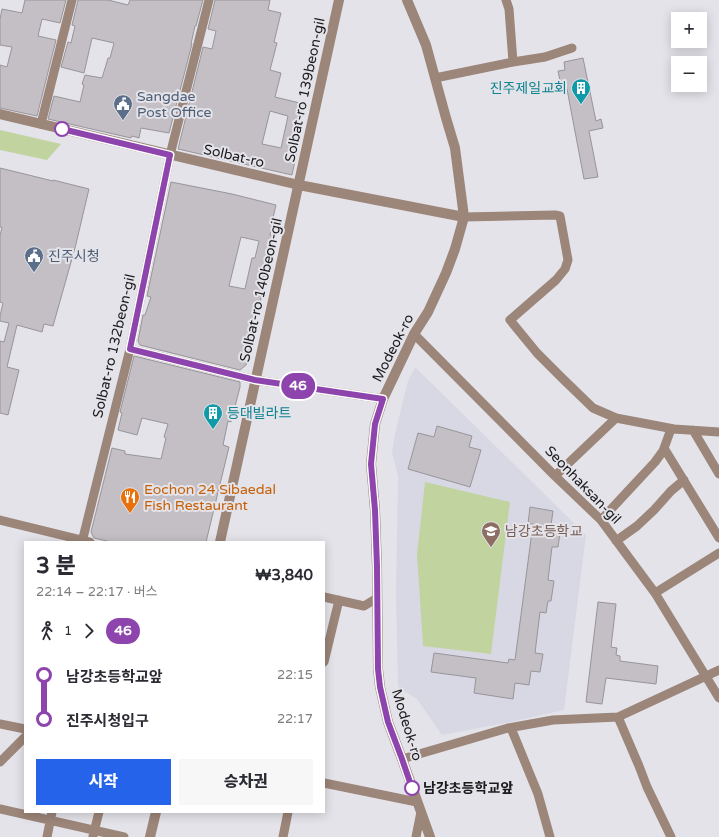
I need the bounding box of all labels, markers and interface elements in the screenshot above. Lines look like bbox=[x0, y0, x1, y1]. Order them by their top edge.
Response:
map controls bbox=[671, 12, 707, 92]
button: + bbox=[671, 12, 707, 48]
street label: Solbat-ro 139beon-gil bbox=[281, 16, 329, 164]
button: − bbox=[671, 56, 707, 92]
building icon: 진주제일교회 bbox=[570, 77, 592, 105]
place label: 진주제일교회 bbox=[490, 80, 567, 97]
place label: Sangdae Post Office bbox=[137, 88, 212, 121]
public building icon: Sangdae Post Office bbox=[112, 93, 134, 121]
unlabelled marker bbox=[54, 121, 70, 137]
street label: Solbat-ro bbox=[202, 141, 266, 171]
street label: Solbat-ro 140beon-gil bbox=[236, 216, 286, 364]
public building icon: 진주시청 bbox=[23, 245, 45, 273]
place label: 진주시청 bbox=[48, 248, 100, 265]
street label: Solbat-ro 132beon-gil bbox=[89, 272, 139, 420]
street label: Modeok-ro bbox=[369, 311, 417, 385]
line badge: 46 bbox=[280, 373, 316, 399]
text: 46 bbox=[289, 377, 307, 394]
building icon: 등대빌라트 bbox=[202, 402, 224, 430]
place label: 등대빌라트 bbox=[227, 405, 292, 422]
street label: Seonhaksan-gil bbox=[541, 442, 625, 528]
place label: Eochon 24 Sibaedal Fish Restaurant bbox=[144, 481, 276, 514]
restaurant icon: Eochon 24 Sibaedal Fish Restaurant bbox=[119, 486, 141, 514]
school or university icon: 남강초등학교 bbox=[480, 520, 502, 548]
place label: 남강초등학교 bbox=[505, 523, 582, 540]
text: 3 분 bbox=[36, 553, 76, 579]
text: ₩3,840 bbox=[255, 566, 313, 584]
text: 22:14 – 22:17 · 버스 bbox=[36, 584, 158, 600]
icon: walk bbox=[36, 620, 58, 642]
icon: forward bbox=[78, 620, 100, 642]
text: 46 bbox=[114, 622, 132, 639]
text: 1 bbox=[64, 623, 72, 639]
text: 22:15 bbox=[277, 667, 313, 683]
text: 남강초등학교앞 bbox=[66, 668, 163, 686]
street label: Modeok-ro bbox=[388, 687, 426, 763]
text: 22:17 bbox=[277, 711, 313, 727]
text: 진주시청입구 bbox=[66, 712, 149, 730]
button: 시작 bbox=[36, 759, 171, 805]
button: 승차권 bbox=[179, 759, 313, 805]
marker: 남강초등학교앞 bbox=[404, 780, 420, 796]
place label: 남강초등학교앞 bbox=[423, 780, 513, 797]

